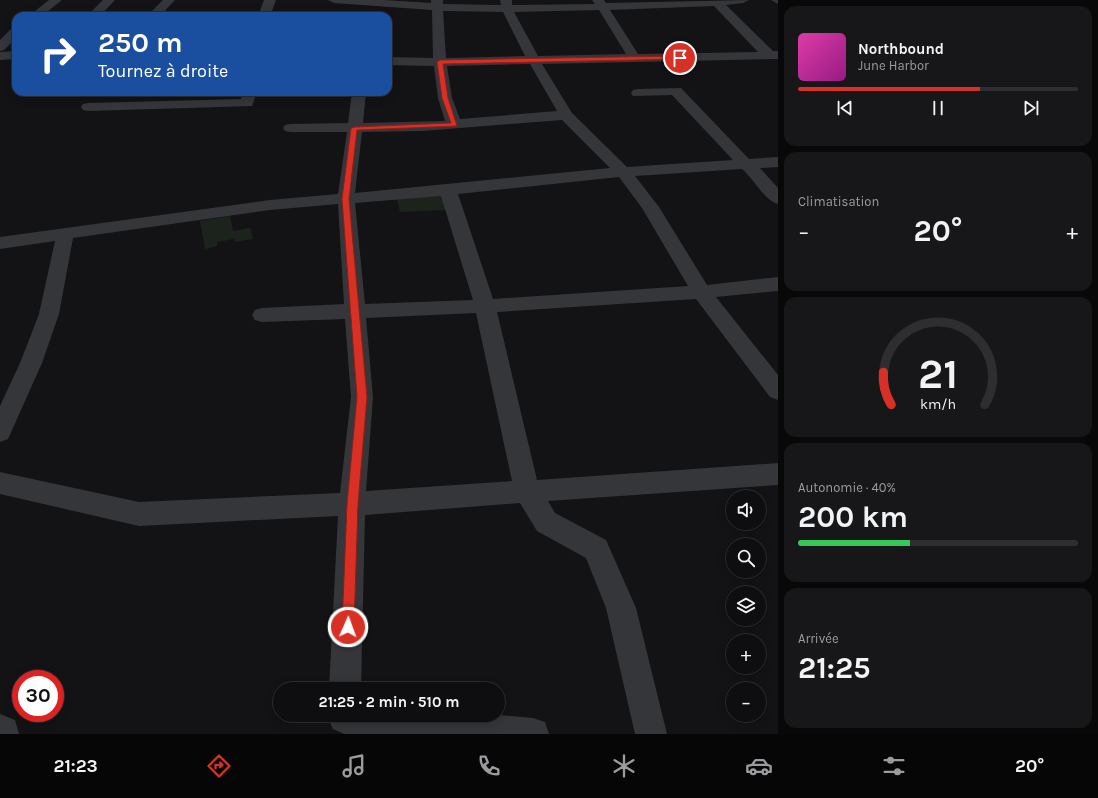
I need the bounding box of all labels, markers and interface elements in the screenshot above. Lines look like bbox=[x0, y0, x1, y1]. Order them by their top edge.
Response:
text: 250 m bbox=[98, 26, 183, 59]
icon: right bbox=[32, 28, 84, 80]
text: Northbound bbox=[858, 40, 944, 58]
pin bbox=[663, 41, 697, 75]
icon: arrive bbox=[669, 47, 691, 69]
text: June Harbor bbox=[858, 58, 929, 73]
text: Tournez à droite bbox=[98, 60, 228, 82]
icon: previous bbox=[834, 97, 856, 119]
icon: pause bbox=[927, 97, 949, 119]
icon: next bbox=[1020, 97, 1042, 119]
text: Climatisation bbox=[798, 194, 879, 209]
text: 20° bbox=[914, 213, 962, 249]
text: − bbox=[798, 219, 810, 245]
text: + bbox=[1066, 219, 1078, 245]
text: 21 bbox=[918, 350, 958, 398]
text: km/h bbox=[920, 396, 956, 413]
text: Autonomie · 40% bbox=[798, 480, 896, 495]
map controls bbox=[726, 490, 766, 722]
button: sound bbox=[726, 490, 766, 530]
text: 200 km bbox=[798, 499, 908, 535]
button: search bbox=[726, 538, 766, 578]
button: layers bbox=[726, 586, 766, 626]
position arrow bbox=[327, 606, 369, 648]
text: Arrivée bbox=[798, 631, 839, 646]
button: + bbox=[726, 634, 766, 674]
text: 21:25 bbox=[798, 650, 871, 686]
speed limit sign: 30 bbox=[12, 670, 64, 722]
button: − bbox=[726, 682, 766, 722]
text: 21:25 · 2 min · 510 m bbox=[319, 693, 459, 711]
icon: directions bbox=[205, 752, 233, 780]
icon: music bbox=[340, 752, 368, 780]
icon: phone bbox=[475, 752, 503, 780]
icon: climate bbox=[610, 752, 638, 780]
icon: car bbox=[745, 752, 773, 780]
icon: filters bbox=[880, 752, 908, 780]
text: 21:23 bbox=[54, 755, 98, 777]
text: 20° bbox=[1015, 755, 1044, 777]

